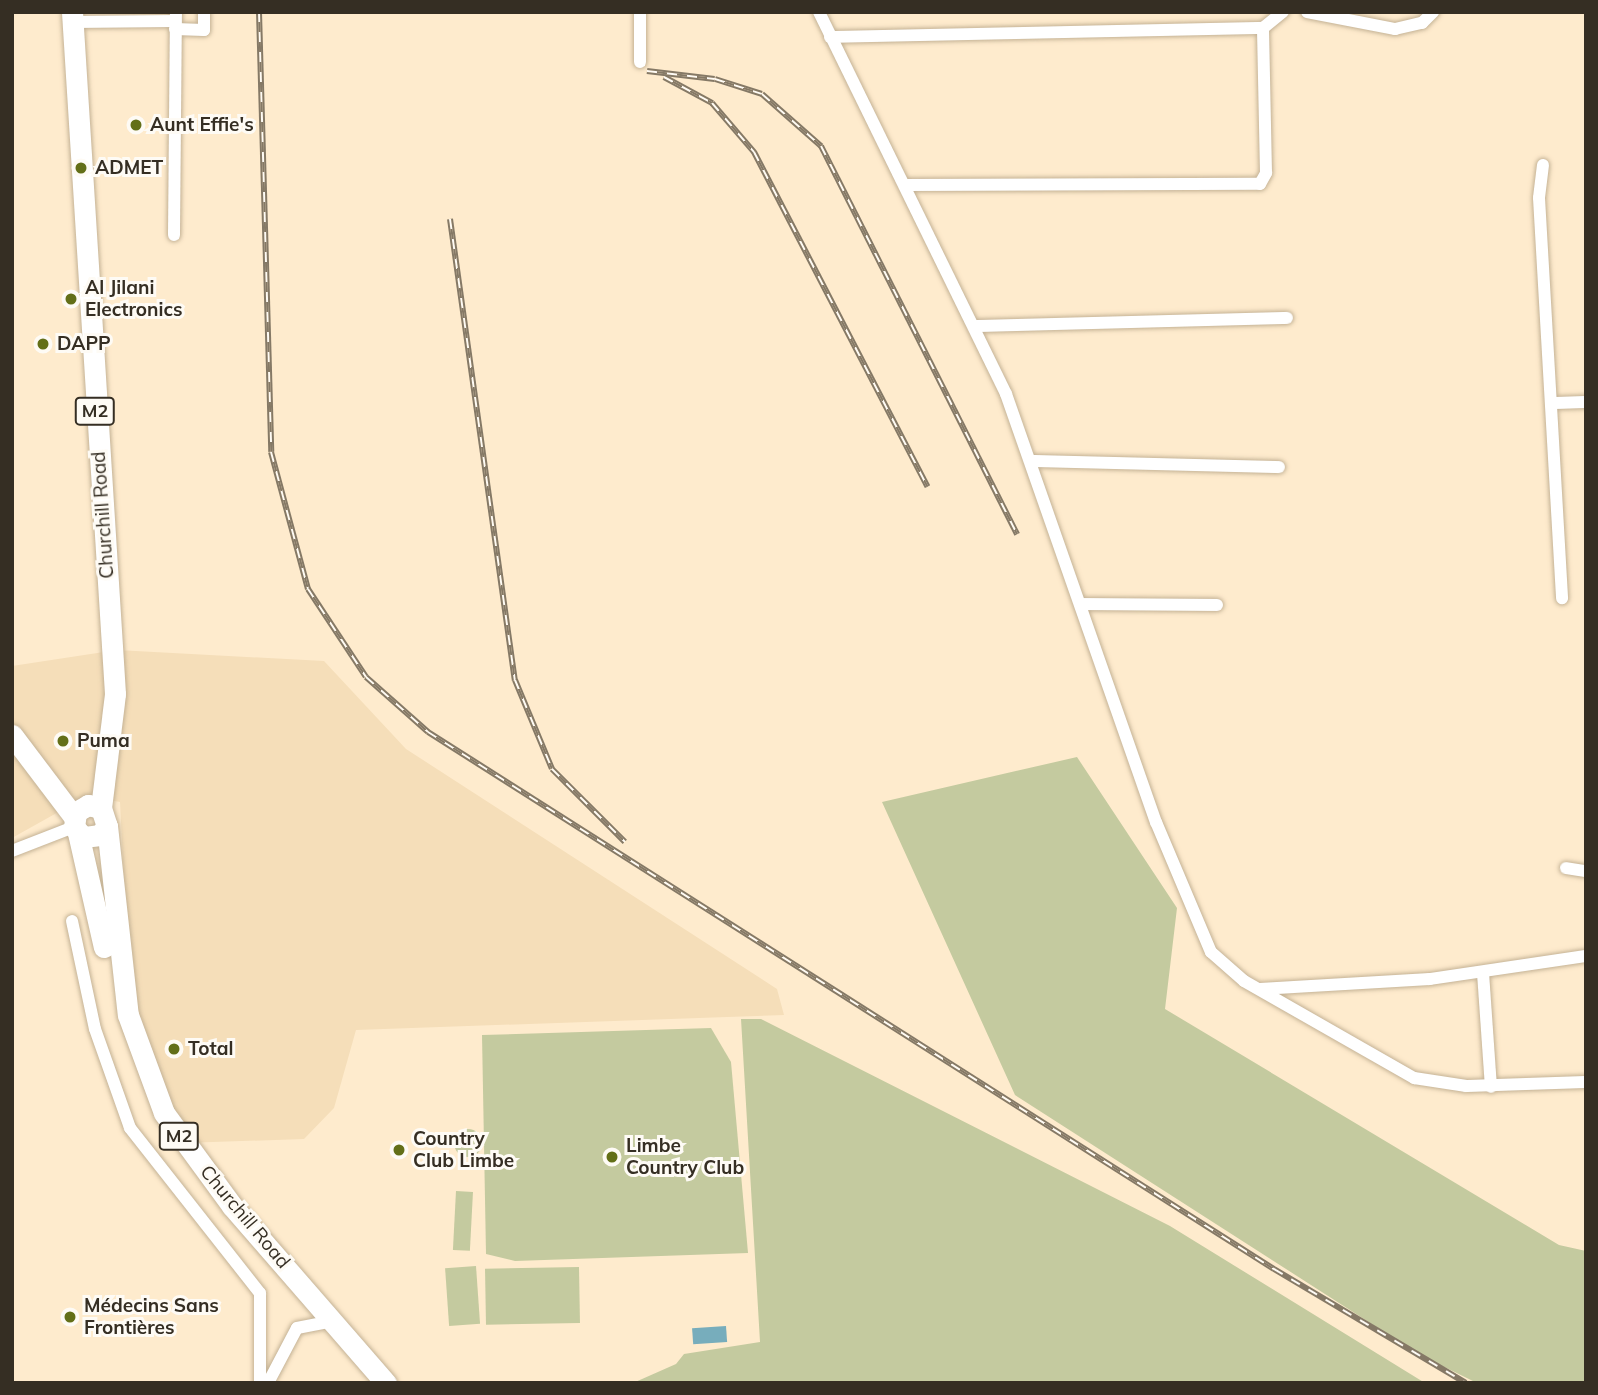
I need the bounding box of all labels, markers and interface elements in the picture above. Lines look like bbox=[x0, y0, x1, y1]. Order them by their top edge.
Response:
place label: Aunt Effie's bbox=[150, 114, 254, 136]
marker: Aunt Effie's bbox=[128, 117, 144, 133]
place label: ADMET bbox=[95, 157, 163, 179]
marker: ADMET bbox=[73, 160, 89, 176]
place label: Al Jilani Electronics bbox=[85, 277, 183, 321]
marker: Al Jilani Electronics bbox=[63, 291, 79, 307]
place label: DAPP bbox=[57, 333, 111, 355]
marker: DAPP bbox=[35, 336, 51, 352]
road number: M2 bbox=[74, 396, 116, 426]
street label: Churchill Road bbox=[87, 451, 119, 579]
place label: Puma bbox=[77, 730, 130, 752]
marker: Puma bbox=[55, 733, 71, 749]
place label: Total bbox=[188, 1038, 233, 1060]
marker: Total bbox=[166, 1041, 182, 1057]
road number: M2 bbox=[158, 1121, 200, 1150]
place label: Country Club Limbe bbox=[413, 1128, 514, 1172]
place label: Limbe Country Club bbox=[626, 1135, 744, 1179]
marker: Country Club Limbe bbox=[391, 1142, 407, 1158]
marker: Limbe Country Club bbox=[604, 1149, 620, 1165]
street label: Churchill Road bbox=[195, 1161, 295, 1273]
place label: Médecins Sans Frontières bbox=[84, 1295, 219, 1339]
marker: Médecins Sans Frontières bbox=[62, 1309, 78, 1325]

